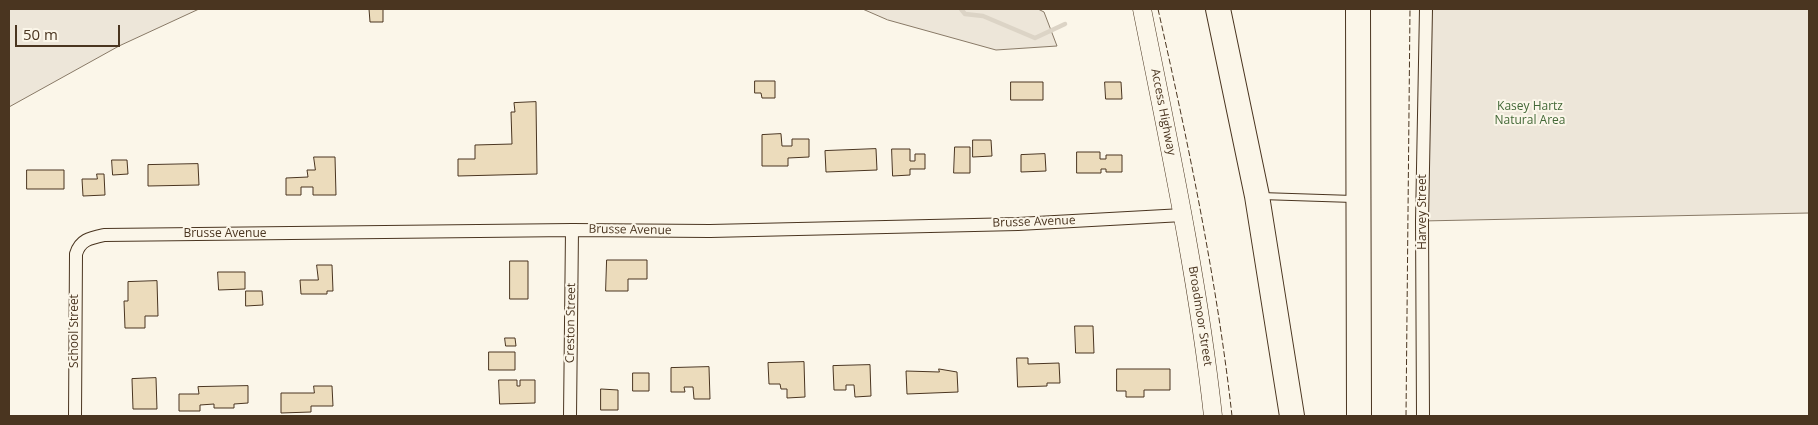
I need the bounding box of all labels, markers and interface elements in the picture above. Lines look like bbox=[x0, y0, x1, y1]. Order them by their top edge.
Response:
scale bar bbox=[18, 15, 122, 47]
text: 50 m bbox=[23, 24, 58, 44]
street label: Access Highway bbox=[1148, 67, 1178, 157]
park label: Kasey Hartz Natural Area bbox=[1495, 100, 1565, 128]
street label: Harvey Street bbox=[1416, 174, 1430, 250]
street label: Brusse Avenue bbox=[992, 213, 1076, 231]
street label: Brusse Avenue bbox=[588, 222, 672, 238]
street label: Brusse Avenue bbox=[183, 227, 267, 241]
street label: Broadmoor Street bbox=[1185, 265, 1215, 367]
street label: Creston Street bbox=[563, 283, 579, 363]
street label: School Street bbox=[68, 294, 82, 368]

